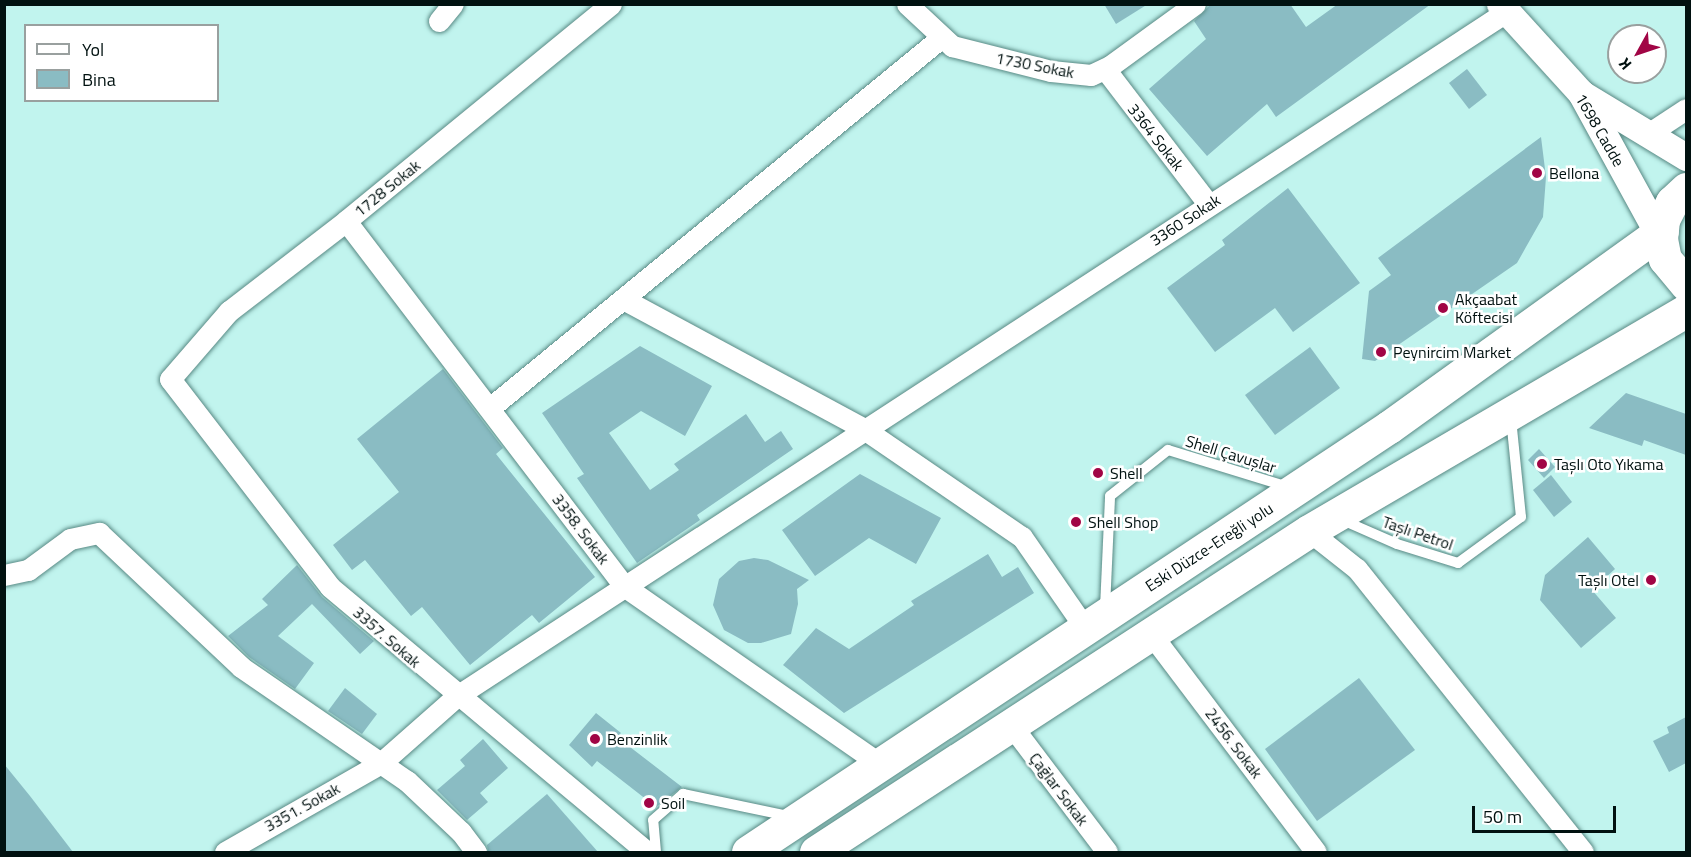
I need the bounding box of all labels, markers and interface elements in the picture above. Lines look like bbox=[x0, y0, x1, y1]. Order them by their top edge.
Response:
legend bbox=[24, 24, 219, 102]
north arrow bbox=[1607, 24, 1667, 84]
text: Yol bbox=[82, 36, 104, 63]
street label: 1730 Sokak bbox=[994, 48, 1076, 82]
text: K bbox=[1612, 53, 1637, 76]
text: Bina bbox=[82, 66, 116, 93]
street label: 1698 Cadde bbox=[1571, 90, 1629, 170]
street label: 3364 Sokak bbox=[1124, 100, 1188, 174]
street label: 1728 Sokak bbox=[350, 155, 424, 221]
place label: Bellona bbox=[1549, 163, 1599, 183]
marker: Bellona bbox=[1530, 166, 1544, 180]
street label: 3360 Sokak bbox=[1146, 190, 1224, 250]
place label: Akçaabat Köftecisi bbox=[1455, 289, 1517, 327]
marker: Akçaabat Köftecisi bbox=[1436, 301, 1450, 315]
place label: Peynircim Market bbox=[1393, 342, 1511, 362]
marker: Peynircim Market bbox=[1374, 345, 1388, 359]
street label: Shell Çavuşlar bbox=[1183, 431, 1279, 477]
place label: Taşlı Oto Yıkama bbox=[1554, 454, 1663, 474]
marker: Taşlı Oto Yıkama bbox=[1535, 457, 1549, 471]
place label: Shell bbox=[1110, 463, 1143, 483]
marker: Shell bbox=[1091, 466, 1105, 480]
street label: 3358. Sokak bbox=[548, 490, 614, 568]
street label: Eski Düzce-Ereğli yolu bbox=[1142, 499, 1276, 595]
place label: Shell Shop bbox=[1088, 512, 1158, 532]
street label: Taşlı Petrol bbox=[1380, 512, 1456, 554]
marker: Shell Shop bbox=[1069, 515, 1083, 529]
place label: Taşlı Otel bbox=[1578, 570, 1639, 590]
marker: Taşlı Otel bbox=[1644, 573, 1658, 587]
street label: 3357. Sokak bbox=[349, 602, 425, 672]
street label: 2456. Sokak bbox=[1201, 704, 1267, 782]
place label: Benzinlik bbox=[607, 729, 668, 749]
marker: Benzinlik bbox=[588, 732, 602, 746]
street label: Çağlar Sokak bbox=[1025, 749, 1093, 829]
street label: 3351. Sokak bbox=[261, 778, 343, 836]
place label: Soil bbox=[661, 793, 685, 813]
scale bar bbox=[1475, 794, 1619, 832]
marker: Soil bbox=[642, 796, 656, 810]
text: 50 m bbox=[1483, 803, 1522, 830]

